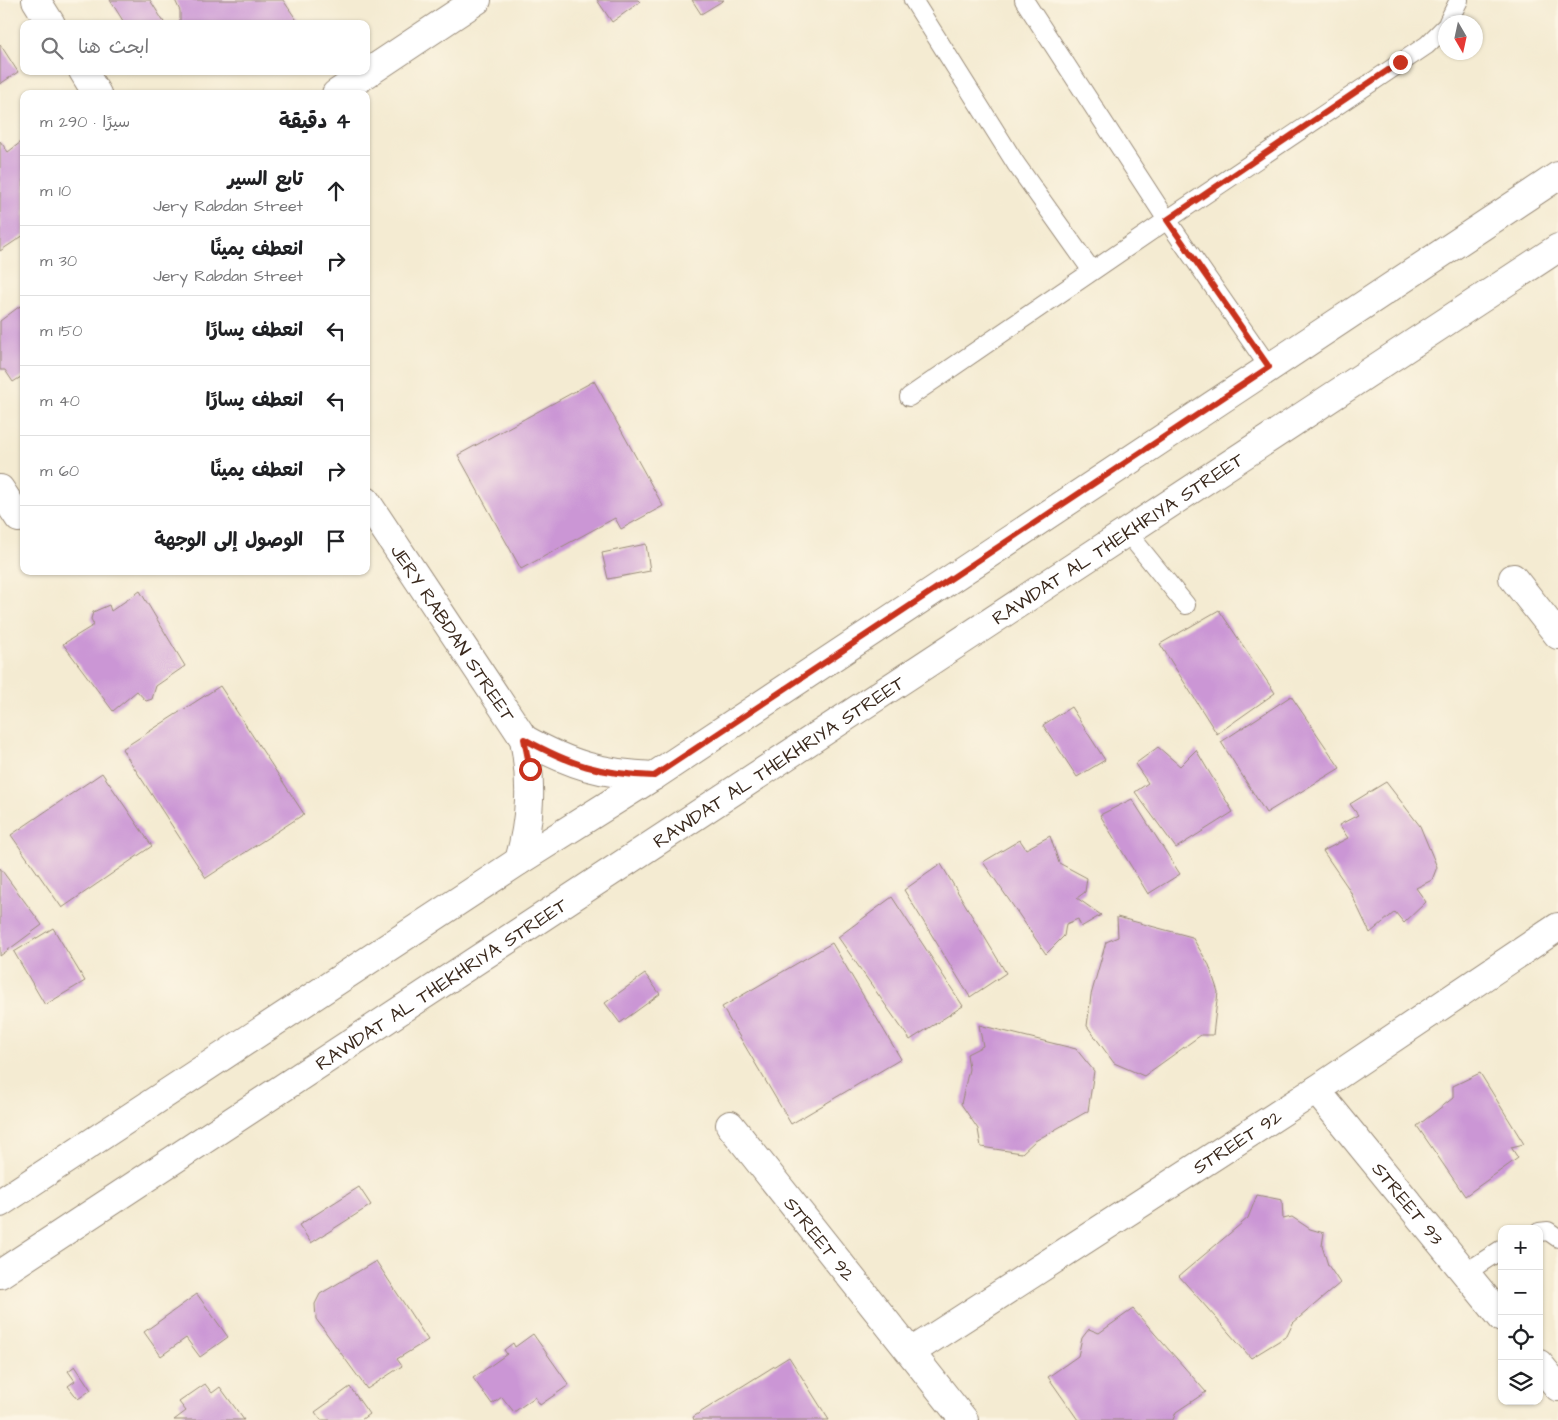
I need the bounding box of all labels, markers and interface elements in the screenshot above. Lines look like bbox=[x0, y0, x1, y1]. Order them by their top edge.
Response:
north arrow bbox=[1438, 15, 1483, 60]
search box bbox=[20, 20, 370, 75]
icon: search bbox=[38, 34, 66, 62]
text: ابحث هنا bbox=[78, 34, 149, 61]
route end bbox=[1389, 51, 1412, 74]
text: 4 دقيقة bbox=[279, 107, 350, 136]
text: سيرًا · 290 m bbox=[40, 111, 130, 133]
text: تابع السير bbox=[228, 166, 303, 193]
icon: ahead bbox=[322, 177, 350, 205]
text: 10 m bbox=[40, 180, 71, 202]
text: Jery Rabdan Street bbox=[153, 195, 303, 217]
text: انعطف يمينًا bbox=[211, 236, 303, 263]
icon: right bbox=[322, 247, 350, 275]
text: 30 m bbox=[40, 250, 77, 272]
text: Jery Rabdan Street bbox=[153, 265, 303, 287]
text: انعطف يسارًا bbox=[206, 317, 303, 344]
icon: left bbox=[322, 317, 350, 345]
text: 150 m bbox=[40, 320, 82, 342]
text: انعطف يسارًا bbox=[206, 387, 303, 414]
icon: left bbox=[322, 387, 350, 415]
text: 40 m bbox=[40, 390, 80, 412]
street label: RAWDAT AL THEKHRIYA STREET bbox=[987, 446, 1250, 632]
text: انعطف يمينًا bbox=[211, 457, 303, 484]
icon: right bbox=[322, 457, 350, 485]
text: 60 m bbox=[40, 460, 79, 482]
text: الوصول إلى الوجهة bbox=[154, 527, 303, 554]
icon: arrive bbox=[322, 527, 350, 555]
street label: JERY RABDAN STREET bbox=[383, 539, 521, 728]
street label: RAWDAT AL THEKHRIYA STREET bbox=[648, 670, 911, 855]
route start bbox=[519, 758, 542, 781]
street label: RAWDAT AL THEKHRIYA STREET bbox=[311, 892, 573, 1078]
street label: STREET 92 bbox=[1188, 1104, 1288, 1181]
street label: STREET 93 bbox=[1365, 1157, 1449, 1252]
street label: STREET 92 bbox=[777, 1191, 861, 1288]
map controls bbox=[1498, 1225, 1543, 1405]
button: + bbox=[1498, 1225, 1543, 1270]
button: − bbox=[1498, 1270, 1543, 1315]
button: locate bbox=[1498, 1315, 1543, 1360]
button: layers bbox=[1498, 1360, 1543, 1405]

